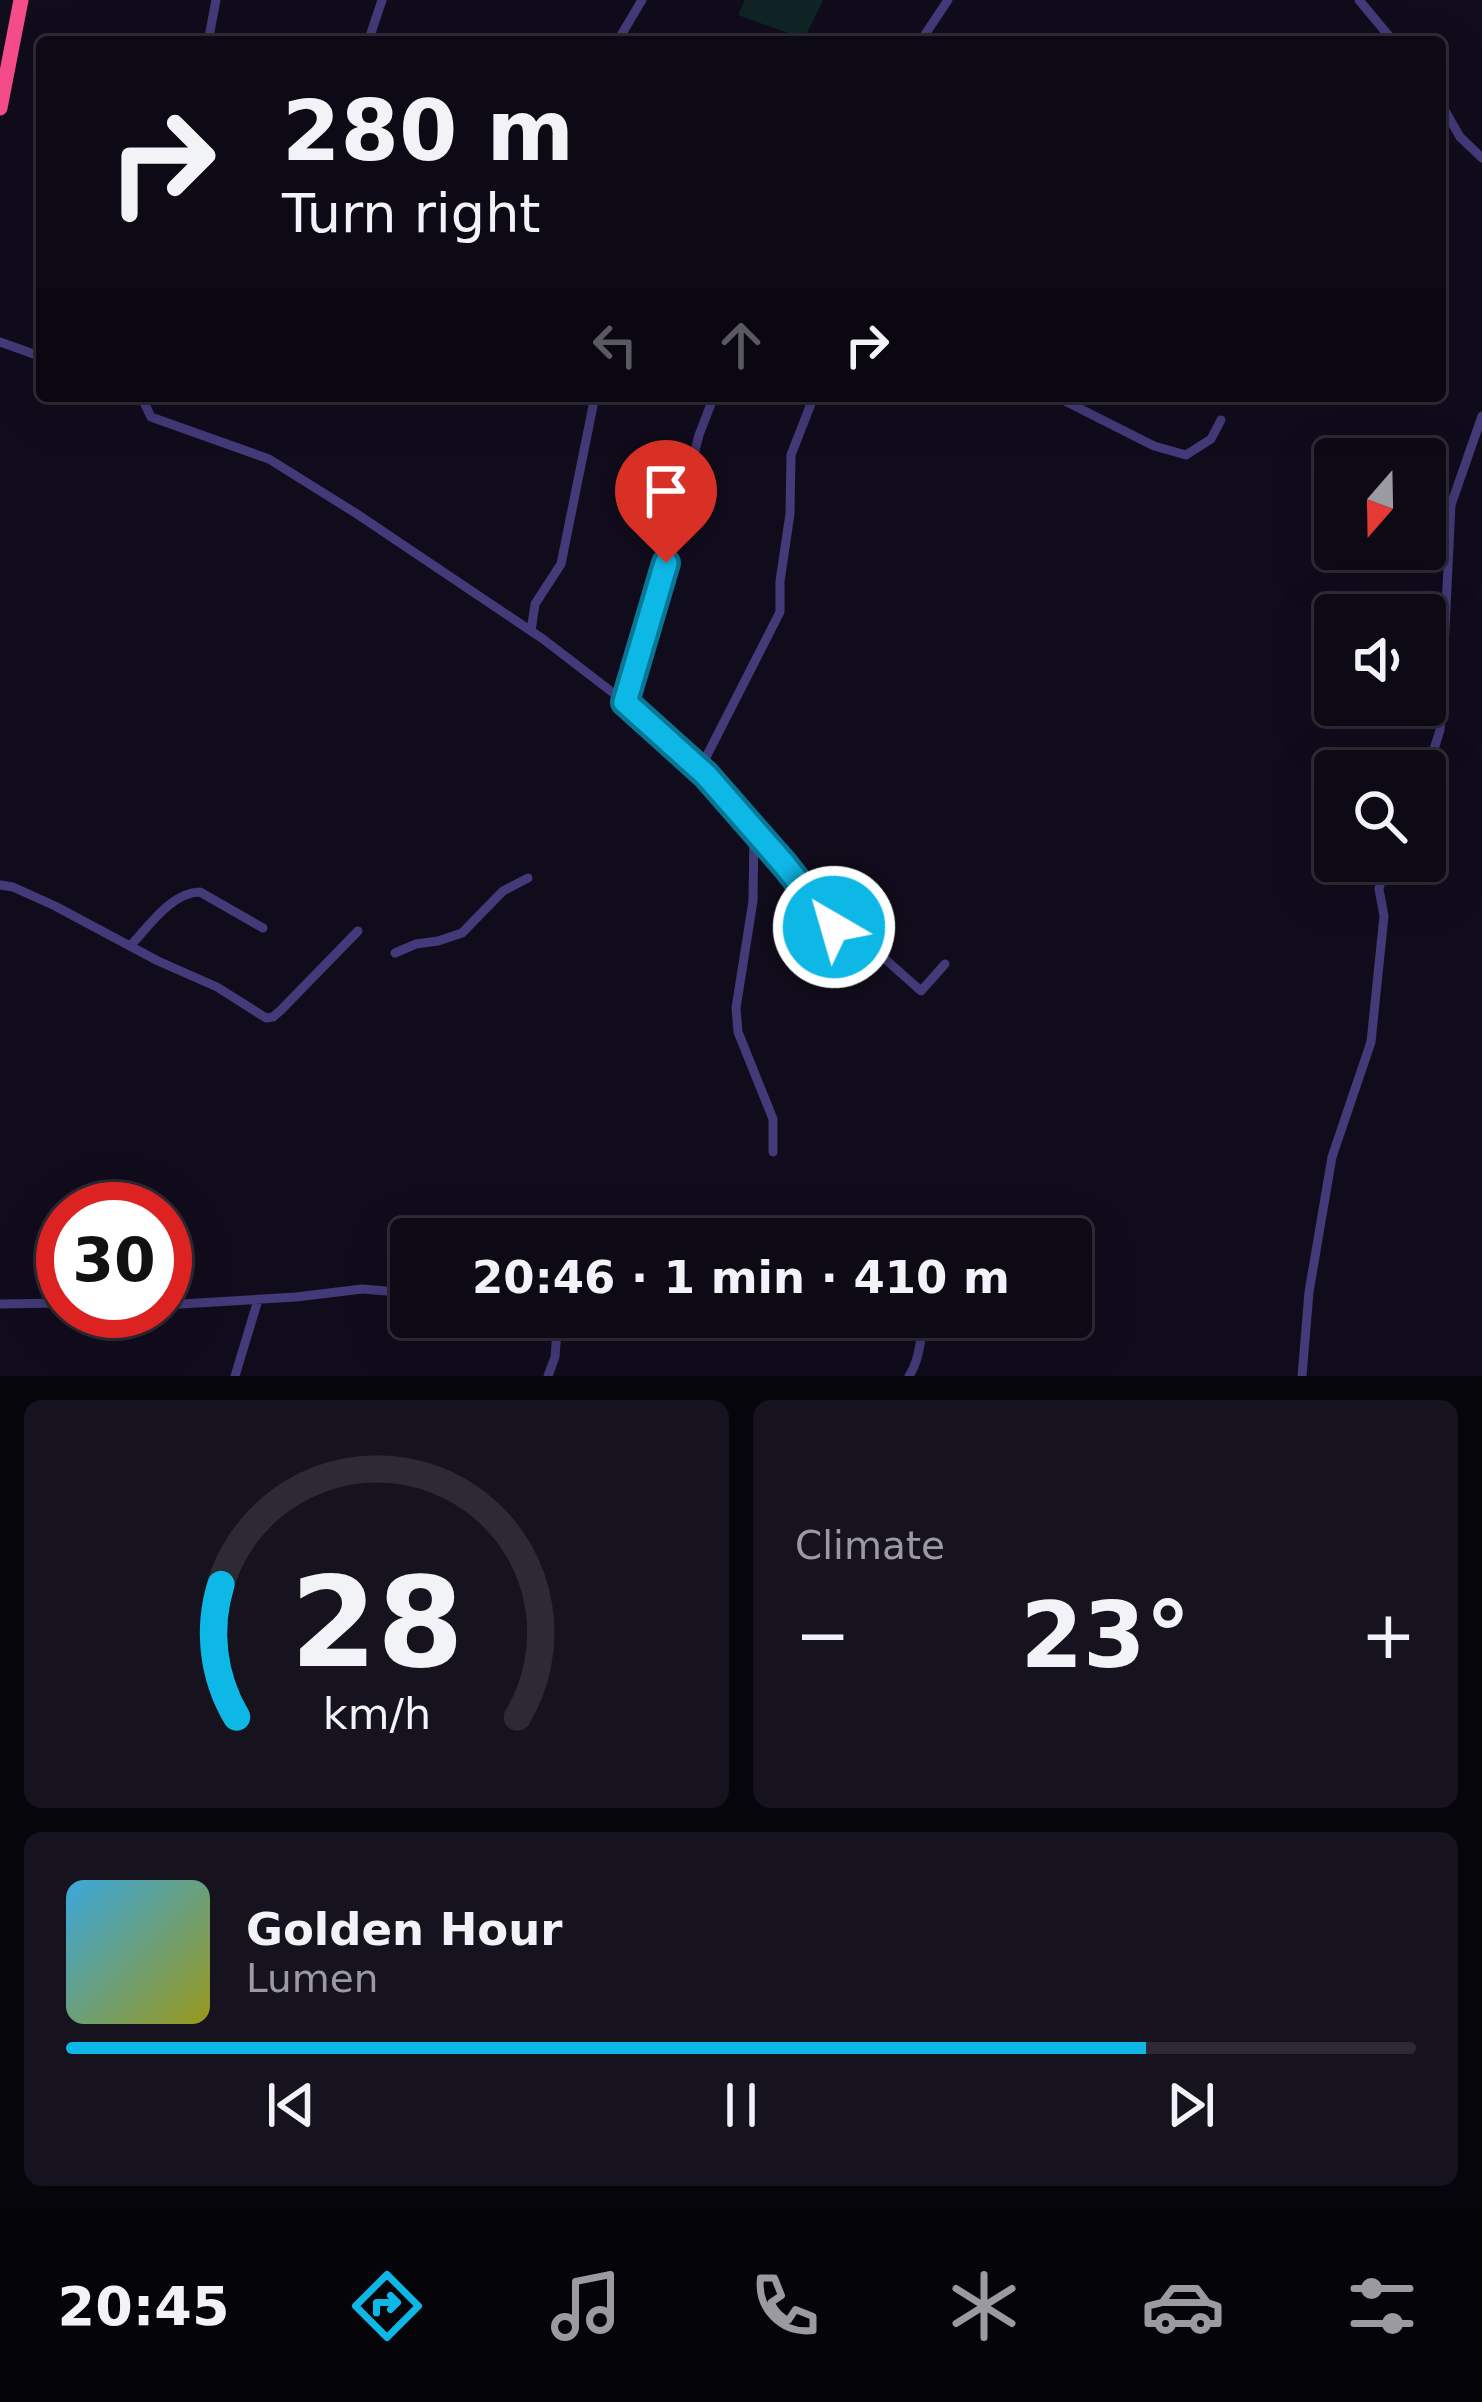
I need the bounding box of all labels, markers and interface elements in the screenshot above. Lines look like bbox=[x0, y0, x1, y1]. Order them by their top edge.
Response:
text: 280 m bbox=[282, 82, 574, 180]
icon: right bbox=[84, 84, 240, 240]
text: Turn right bbox=[282, 182, 541, 245]
icon: left bbox=[582, 312, 648, 378]
icon: ahead bbox=[708, 312, 774, 378]
icon: right bbox=[834, 312, 900, 378]
north arrow bbox=[1314, 438, 1446, 570]
map controls bbox=[1314, 438, 1446, 882]
pin bbox=[615, 440, 717, 563]
icon: arrive bbox=[633, 458, 699, 524]
button: sound bbox=[1314, 594, 1446, 726]
button: search bbox=[1314, 750, 1446, 882]
position arrow bbox=[771, 864, 897, 990]
speed limit sign: 30 bbox=[36, 1182, 192, 1338]
text: 20:46 · 1 min · 410 m bbox=[472, 1251, 1010, 1304]
text: Climate bbox=[795, 1523, 945, 1568]
text: 28 bbox=[290, 1550, 463, 1695]
text: 23° bbox=[1020, 1583, 1191, 1688]
text: − bbox=[795, 1597, 850, 1674]
text: + bbox=[1361, 1597, 1416, 1674]
text: km/h bbox=[322, 1689, 431, 1739]
text: Golden Hour bbox=[246, 1903, 563, 1956]
text: Lumen bbox=[246, 1956, 378, 2001]
icon: previous bbox=[258, 2072, 324, 2138]
icon: pause bbox=[708, 2072, 774, 2138]
icon: next bbox=[1158, 2072, 1224, 2138]
icon: directions bbox=[345, 2264, 429, 2348]
icon: music bbox=[544, 2264, 628, 2348]
icon: phone bbox=[743, 2264, 827, 2348]
icon: climate bbox=[942, 2264, 1026, 2348]
icon: car bbox=[1141, 2264, 1225, 2348]
icon: filters bbox=[1340, 2264, 1424, 2348]
text: 20:45 bbox=[58, 2275, 229, 2338]

